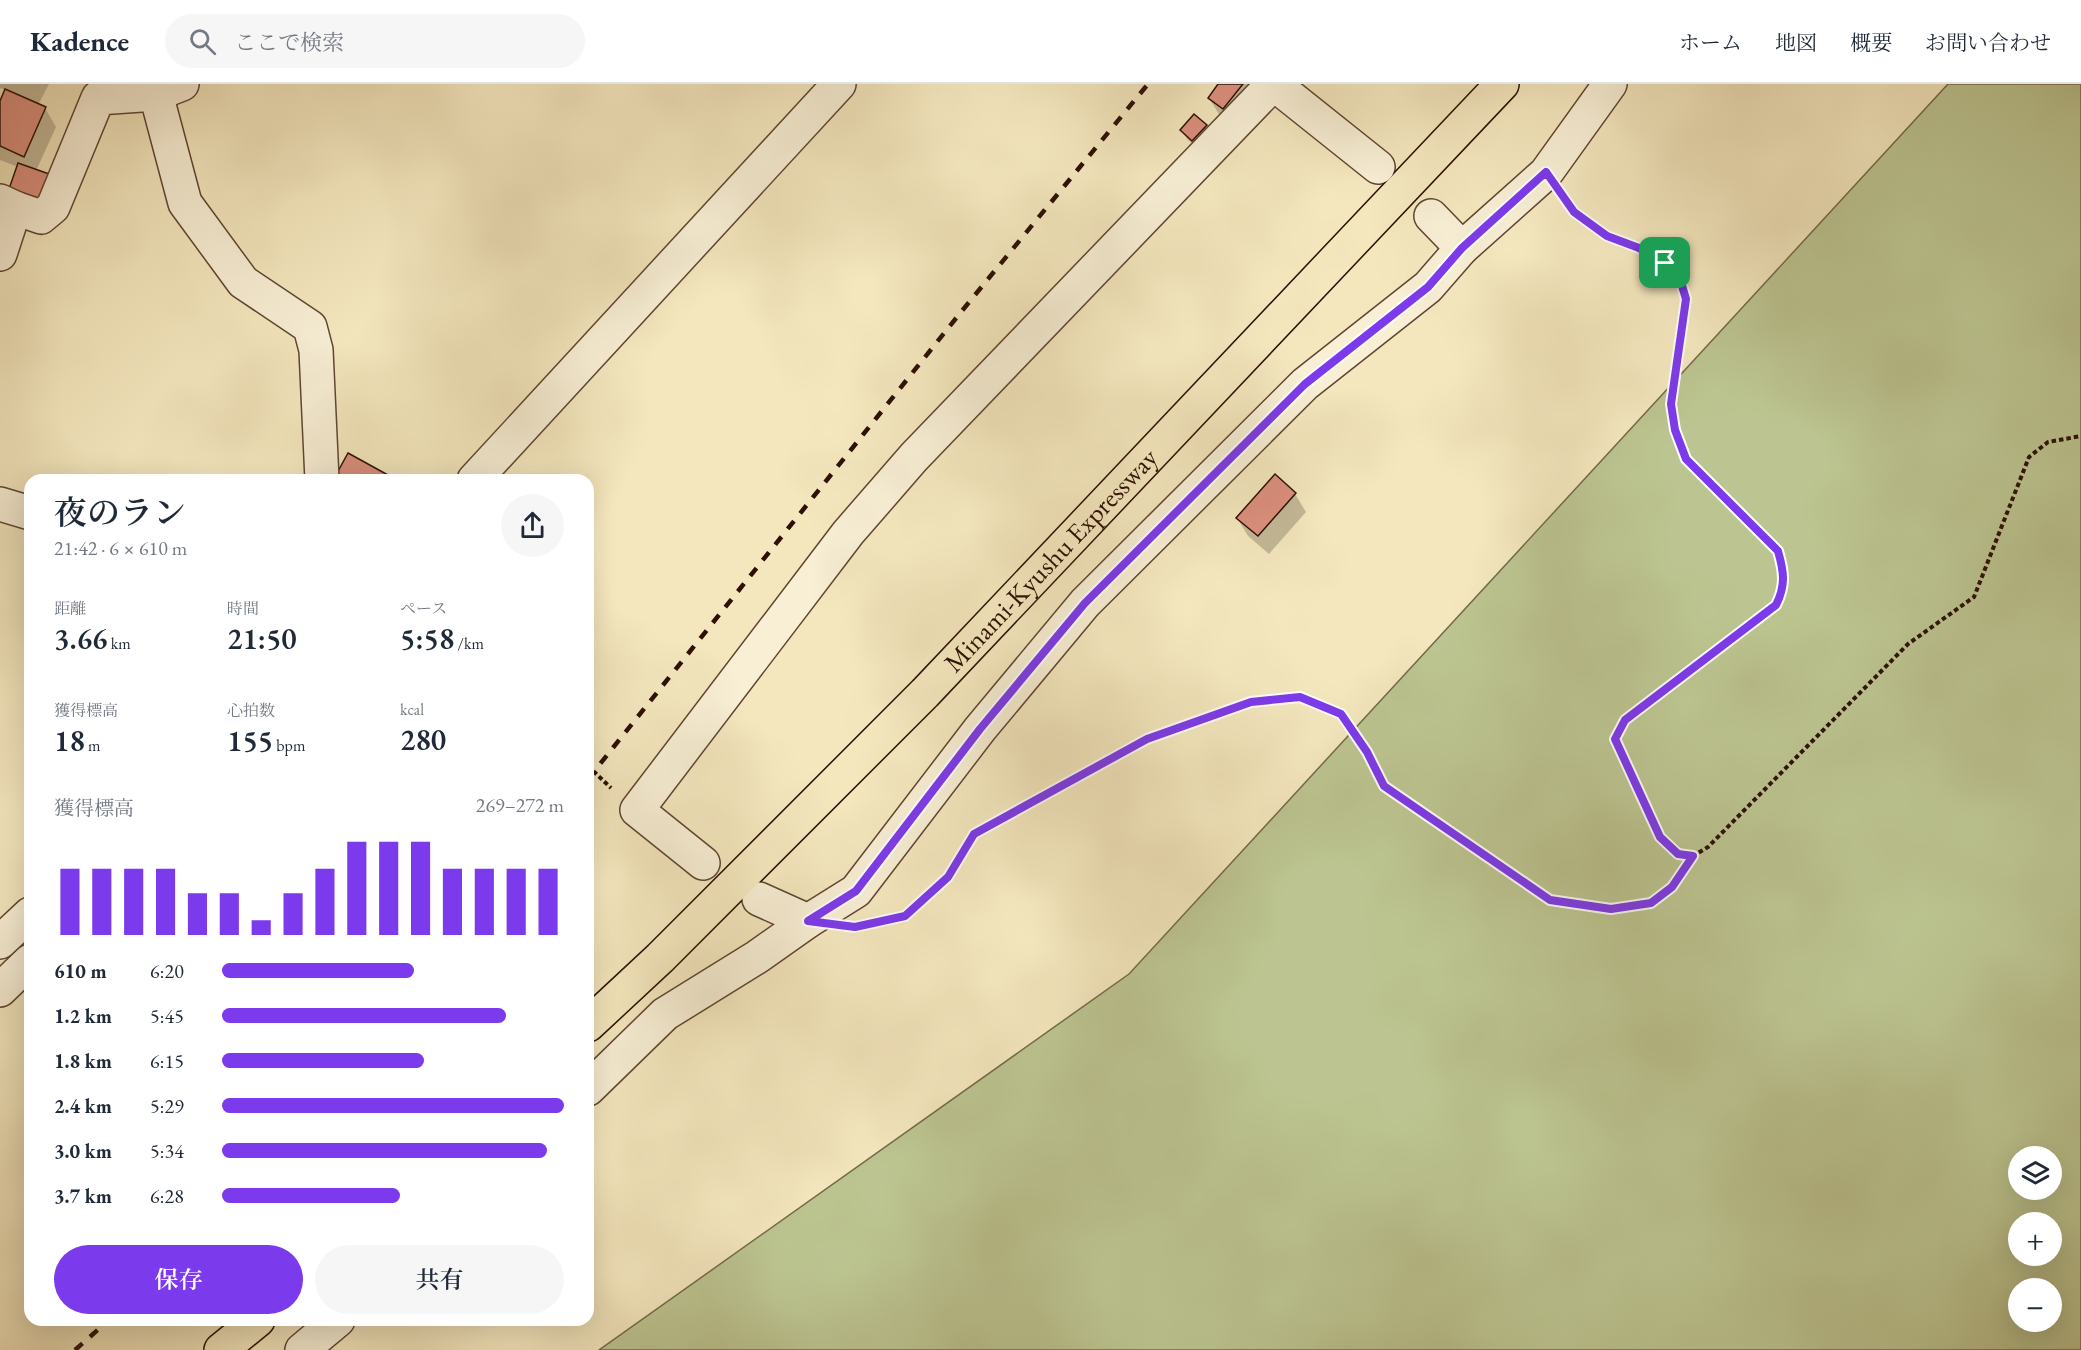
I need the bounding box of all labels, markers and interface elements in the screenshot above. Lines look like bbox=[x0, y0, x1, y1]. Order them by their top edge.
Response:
search box bbox=[165, 14, 585, 68]
text: Kadence bbox=[30, 23, 129, 59]
icon: search bbox=[186, 25, 219, 58]
text: ここで検索 bbox=[234, 28, 344, 57]
text: ホーム bbox=[1679, 29, 1742, 56]
text: 地図 bbox=[1775, 29, 1817, 56]
text: 概要 bbox=[1850, 29, 1892, 56]
text: お問い合わせ bbox=[1925, 29, 2051, 56]
pin bbox=[1639, 237, 1690, 288]
icon: arrive bbox=[1648, 246, 1681, 279]
street label: Minami-Kyushu Expressway bbox=[936, 440, 1165, 679]
text: 夜のラン bbox=[54, 491, 186, 534]
button: share bbox=[501, 494, 564, 557]
text: 21:42 · 6 × 610 m bbox=[54, 535, 187, 561]
text: 距離 bbox=[54, 598, 86, 619]
text: 時間 bbox=[227, 598, 259, 619]
text: ペース bbox=[400, 598, 447, 619]
text: 3.66 bbox=[54, 619, 107, 658]
text: 21:50 bbox=[227, 619, 297, 658]
text: 5:58 bbox=[400, 619, 454, 658]
text: km bbox=[107, 633, 131, 654]
text: /km bbox=[454, 633, 484, 654]
text: kcal bbox=[400, 699, 424, 720]
text: 獲得標高 bbox=[54, 700, 118, 721]
text: 心拍数 bbox=[227, 700, 275, 721]
text: 280 bbox=[400, 720, 446, 759]
text: 18 bbox=[54, 721, 85, 760]
text: 155 bbox=[227, 721, 273, 760]
text: m bbox=[85, 735, 100, 756]
text: bpm bbox=[273, 735, 305, 756]
text: 269–272 m bbox=[476, 792, 564, 818]
text: 獲得標高 bbox=[54, 795, 134, 821]
text: 610 m bbox=[54, 958, 107, 984]
text: 6:20 bbox=[150, 958, 184, 984]
text: 1.2 km bbox=[54, 1003, 112, 1029]
text: 5:45 bbox=[150, 1003, 184, 1029]
text: 1.8 km bbox=[54, 1048, 112, 1074]
text: 6:15 bbox=[150, 1048, 184, 1074]
text: 2.4 km bbox=[54, 1093, 112, 1119]
text: 5:29 bbox=[150, 1093, 184, 1119]
text: 3.0 km bbox=[54, 1138, 112, 1164]
text: 5:34 bbox=[150, 1138, 184, 1164]
map controls bbox=[2008, 1146, 2062, 1332]
button: layers bbox=[2008, 1146, 2062, 1200]
text: 3.7 km bbox=[54, 1183, 112, 1209]
text: 6:28 bbox=[150, 1183, 184, 1209]
button: + bbox=[2008, 1212, 2062, 1266]
button: 保存 bbox=[54, 1245, 303, 1314]
button: 共有 bbox=[315, 1245, 564, 1314]
button: − bbox=[2008, 1278, 2062, 1332]

